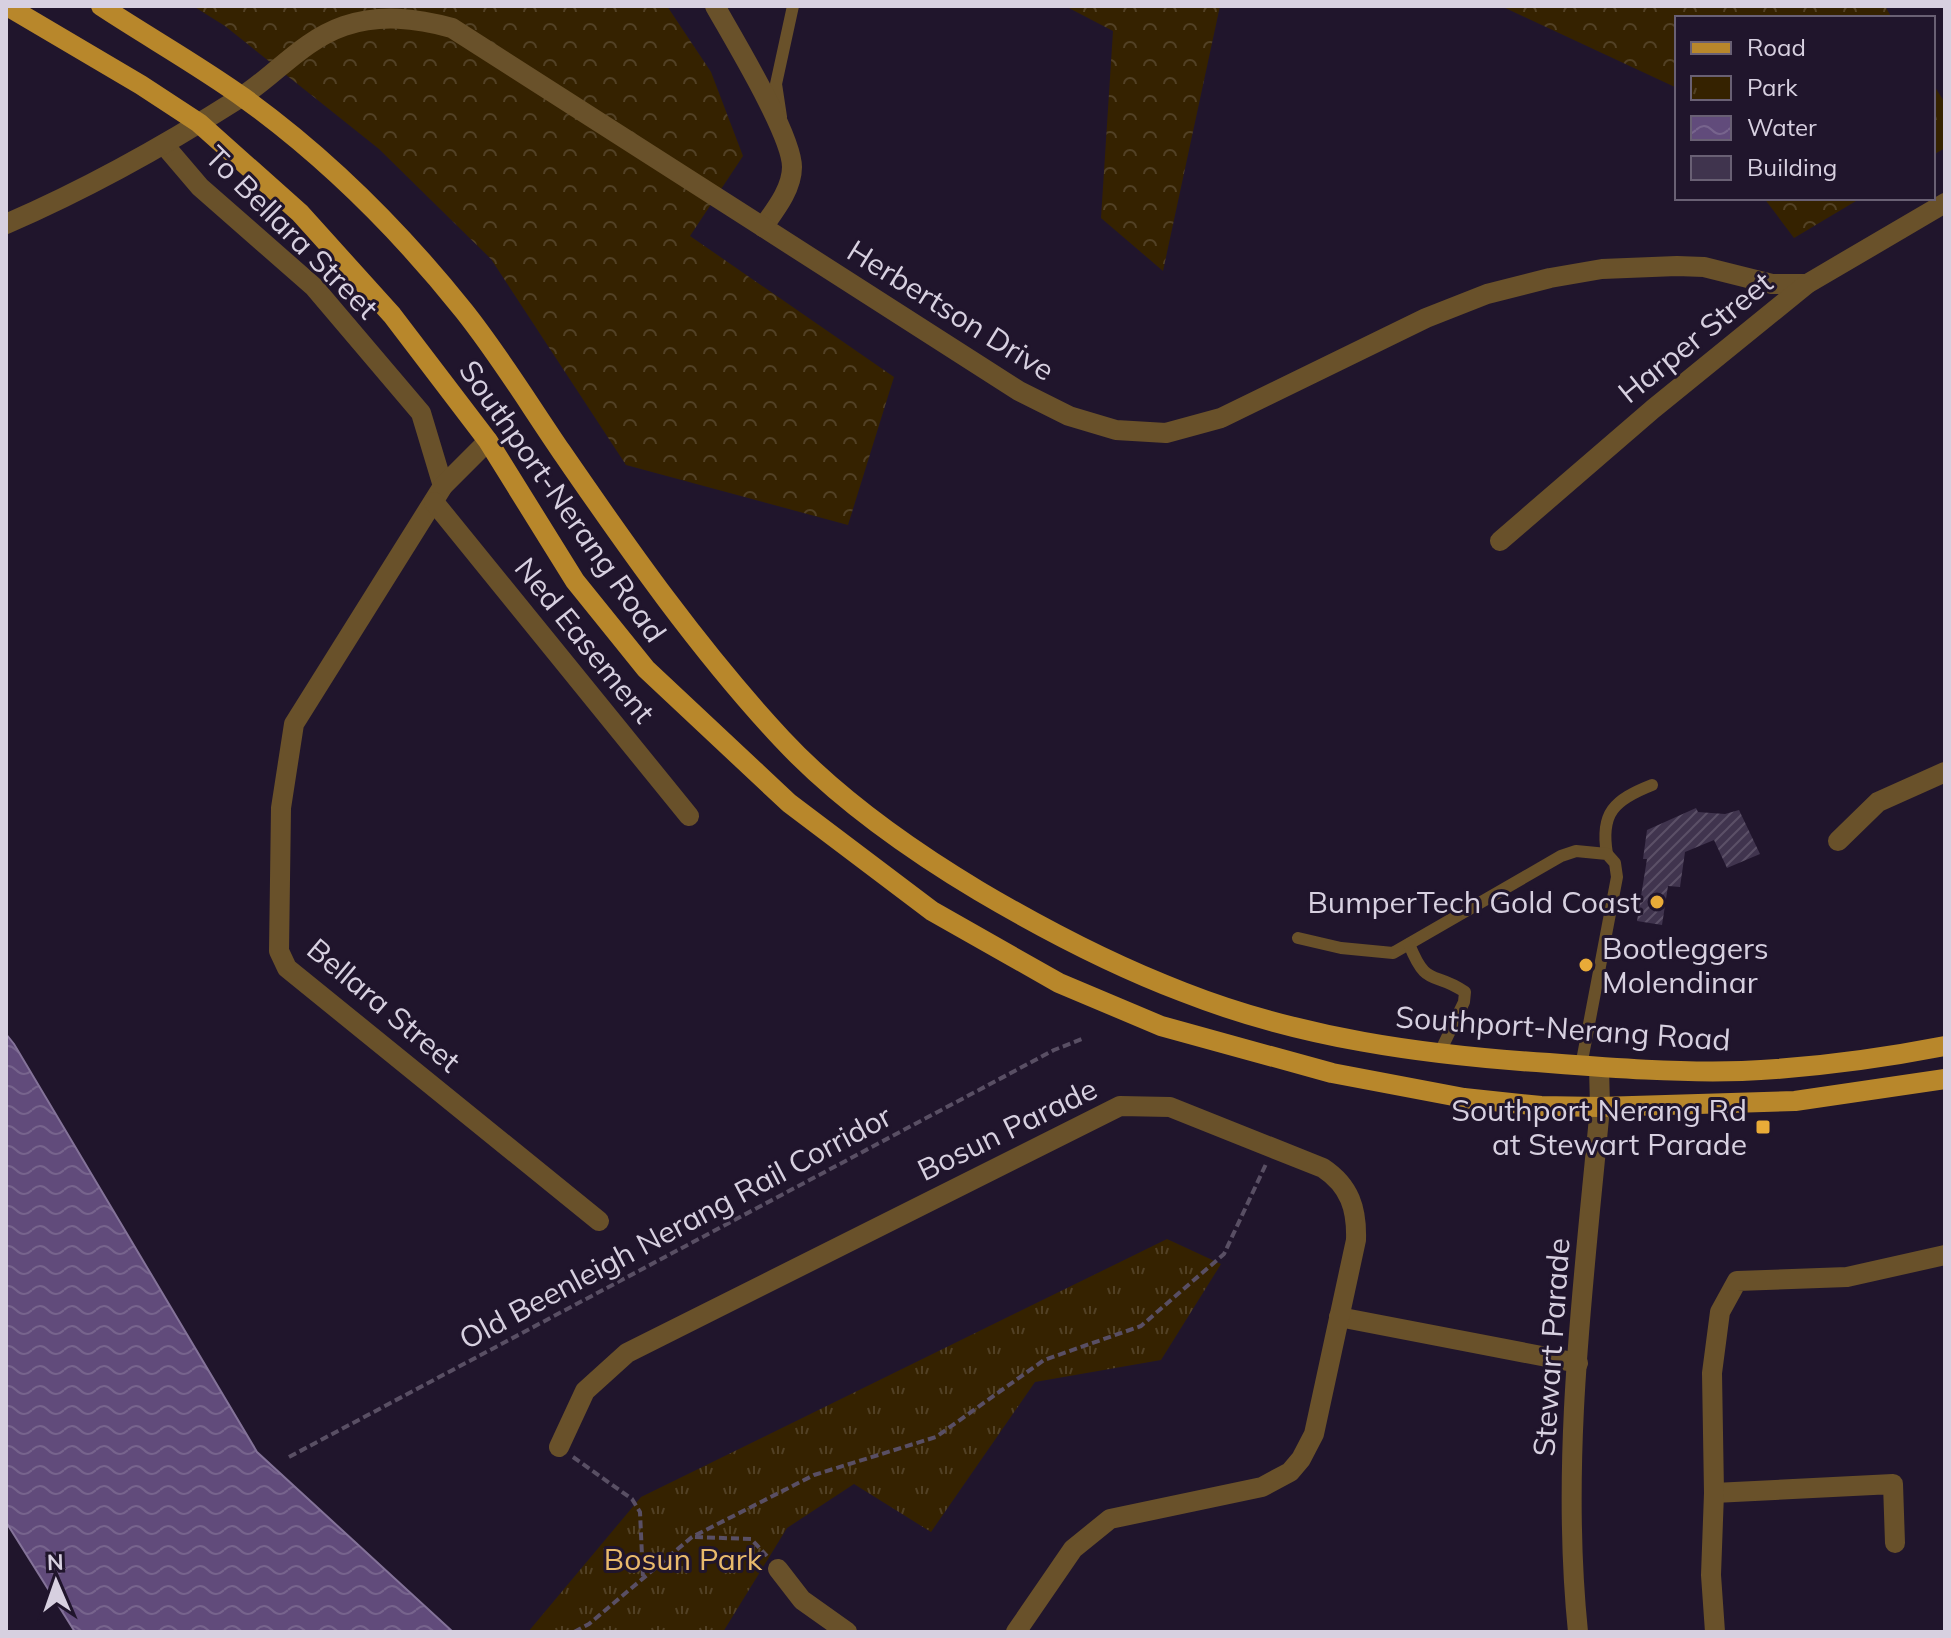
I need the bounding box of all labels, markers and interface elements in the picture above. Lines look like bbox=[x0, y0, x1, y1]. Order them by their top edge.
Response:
legend bbox=[1675, 16, 1935, 200]
text: Road bbox=[1747, 32, 1806, 62]
text: Park bbox=[1747, 72, 1798, 102]
text: Water bbox=[1747, 112, 1817, 142]
street label: To Bellara Street bbox=[197, 137, 387, 327]
text: Building bbox=[1747, 152, 1837, 182]
street label: Herbertson Drive bbox=[841, 231, 1061, 389]
street label: Harper Street bbox=[1610, 263, 1780, 411]
street label: Southport-Nerang Road bbox=[451, 353, 675, 649]
street label: Ned Easement bbox=[507, 550, 663, 730]
place label: BumperTech Gold Coast bbox=[1307, 883, 1641, 921]
marker: BumperTech Gold Coast bbox=[1648, 893, 1666, 911]
place label: Bootleggers Molendinar bbox=[1602, 929, 1769, 1001]
street label: Bellara Street bbox=[300, 930, 468, 1080]
marker: Bootleggers Molendinar bbox=[1577, 956, 1595, 974]
street label: Southport-Nerang Road bbox=[1394, 997, 1732, 1059]
street label: Bosun Parade bbox=[911, 1069, 1103, 1189]
place label: Southport Nerang Rd at Stewart Parade bbox=[1451, 1091, 1747, 1163]
street label: Old Beenleigh Nerang Rail Corridor bbox=[452, 1097, 898, 1357]
marker: Southport Nerang Rd at Stewart Parade bbox=[1754, 1118, 1772, 1136]
street label: Stewart Parade bbox=[1524, 1237, 1578, 1457]
park label: Bosun Park bbox=[604, 1540, 763, 1578]
north arrow bbox=[16, 1542, 96, 1622]
text: N bbox=[47, 1548, 64, 1576]

